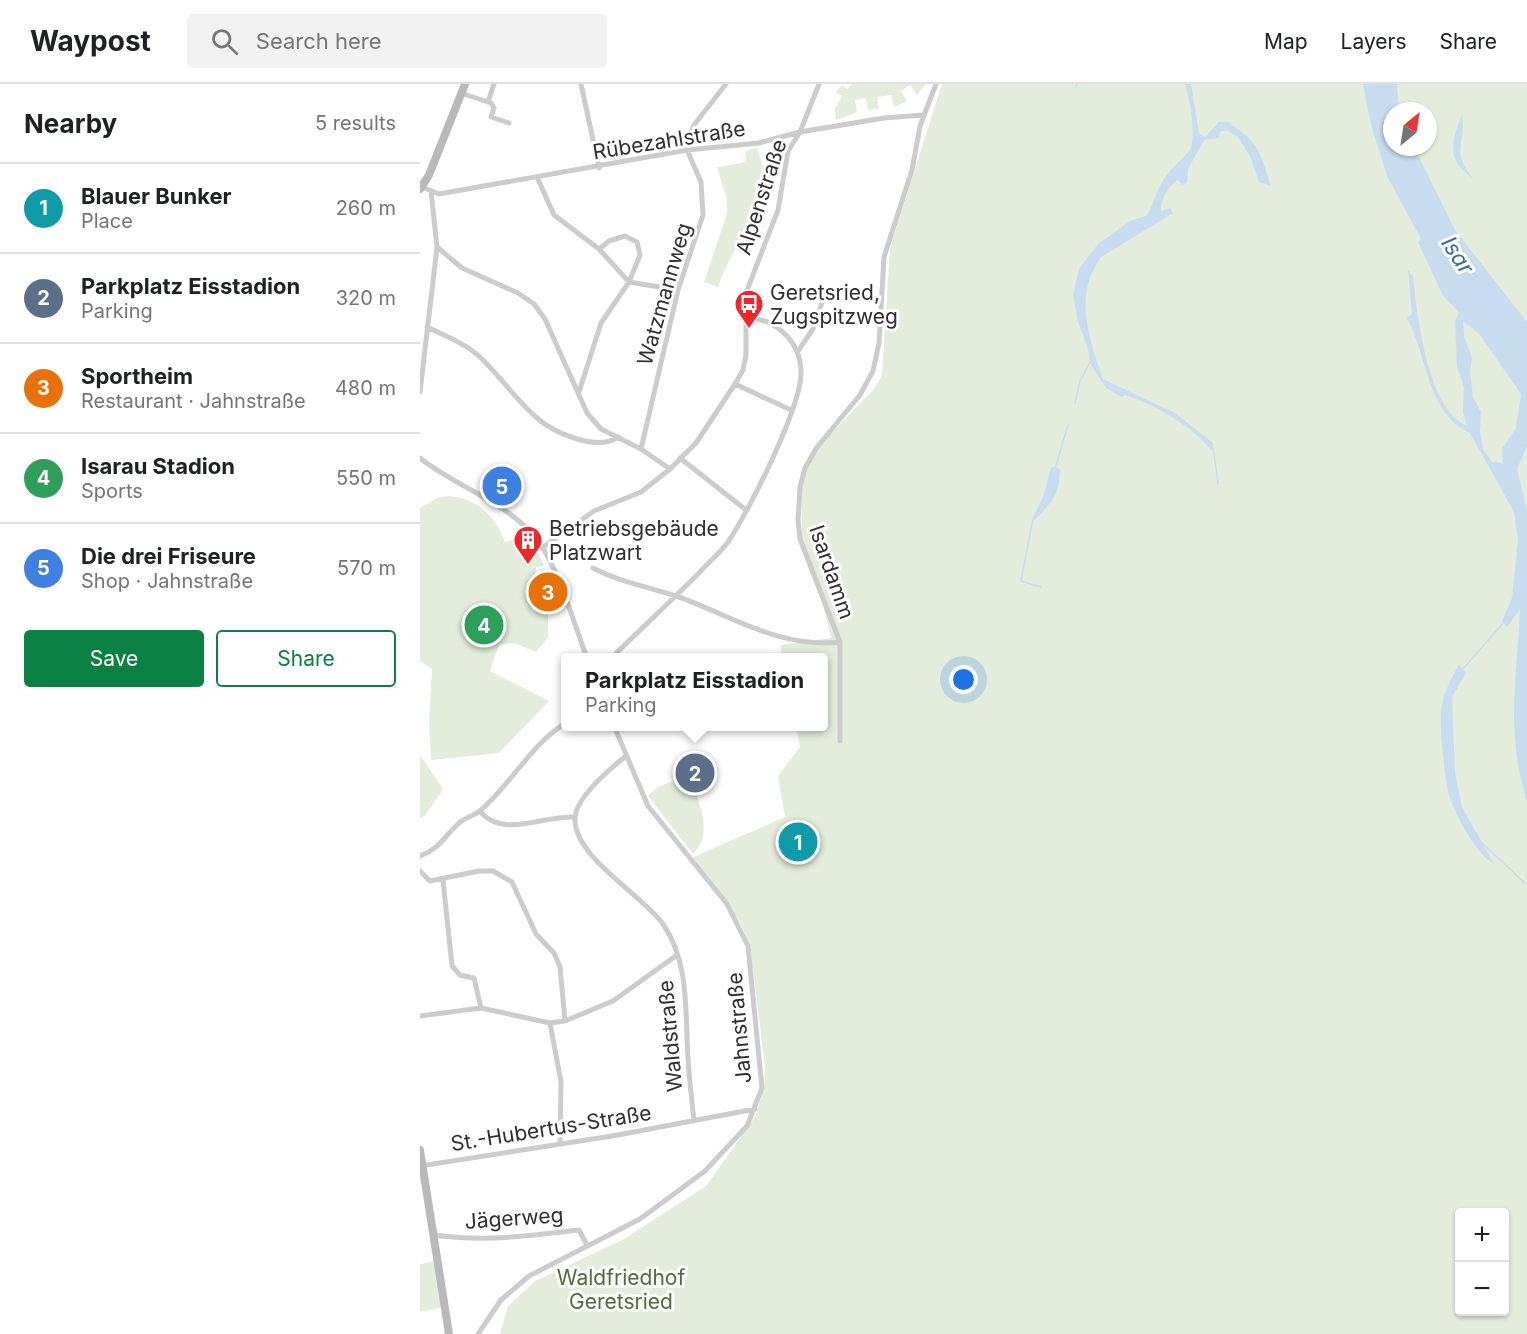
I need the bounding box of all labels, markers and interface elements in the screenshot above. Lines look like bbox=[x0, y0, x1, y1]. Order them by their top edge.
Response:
search box bbox=[187, 14, 607, 68]
text: Waypost bbox=[30, 24, 151, 58]
icon: search bbox=[208, 25, 241, 58]
text: Search here bbox=[256, 28, 382, 54]
text: Map bbox=[1264, 29, 1308, 54]
text: Layers bbox=[1341, 29, 1407, 54]
text: Share bbox=[1440, 29, 1497, 54]
north arrow bbox=[1383, 102, 1437, 156]
text: Nearby bbox=[24, 108, 117, 139]
text: 5 results bbox=[315, 111, 396, 135]
street label: Rübezahlstraße bbox=[591, 116, 747, 164]
street label: Alpenstraße bbox=[731, 136, 791, 258]
text: Blauer Bunker bbox=[81, 183, 232, 209]
text: 1 bbox=[39, 196, 48, 220]
text: 260 m bbox=[336, 196, 396, 220]
text: Place bbox=[81, 209, 133, 233]
street label: Watzmannweg bbox=[632, 220, 696, 368]
water label: Isar bbox=[1436, 231, 1480, 279]
text: Parkplatz Eisstadion bbox=[81, 273, 300, 299]
place label: Geretsried, Zugspitzweg bbox=[770, 280, 898, 329]
text: 2 bbox=[37, 286, 50, 310]
text: 320 m bbox=[336, 286, 396, 310]
bus stop icon: Geretsried, Zugspitzweg bbox=[733, 288, 765, 330]
text: Parking bbox=[81, 299, 153, 323]
text: Sportheim bbox=[81, 363, 193, 389]
text: 3 bbox=[37, 376, 50, 400]
text: 480 m bbox=[335, 376, 396, 400]
text: Restaurant · Jahnstraße bbox=[81, 389, 306, 413]
text: Isarau Stadion bbox=[81, 453, 235, 479]
pin: 5 bbox=[482, 464, 521, 508]
text: 4 bbox=[37, 466, 50, 490]
text: 550 m bbox=[336, 466, 396, 490]
text: Sports bbox=[81, 479, 143, 503]
place label: Betriebsgebäude Platzwart bbox=[549, 516, 719, 565]
street label: Isardamm bbox=[804, 522, 860, 622]
building icon: Betriebsgebäude Platzwart bbox=[512, 524, 544, 566]
text: Die drei Friseure bbox=[81, 543, 256, 569]
text: 5 bbox=[37, 556, 50, 580]
text: 570 m bbox=[337, 556, 396, 580]
text: Shop · Jahnstraße bbox=[81, 569, 253, 593]
pin: 3 bbox=[528, 570, 568, 614]
pin: 4 bbox=[464, 602, 504, 648]
button: Save bbox=[24, 630, 204, 687]
button: Share bbox=[216, 630, 396, 687]
popup bbox=[561, 653, 828, 731]
your location bbox=[949, 665, 978, 694]
text: Parkplatz Eisstadion bbox=[585, 667, 804, 693]
text: Parking bbox=[585, 693, 657, 717]
pin: 2 bbox=[676, 750, 714, 796]
pin: 1 bbox=[778, 820, 818, 864]
street label: Jahnstraße bbox=[722, 971, 756, 1085]
street label: Waldstraße bbox=[653, 979, 687, 1093]
street label: St.-Hubertus-Straße bbox=[449, 1100, 653, 1156]
street label: Jägerweg bbox=[464, 1202, 564, 1234]
map controls bbox=[1455, 1208, 1509, 1316]
button: + bbox=[1455, 1208, 1509, 1262]
button: − bbox=[1455, 1262, 1509, 1316]
park label: Waldfriedhof Geretsried bbox=[557, 1265, 685, 1314]

